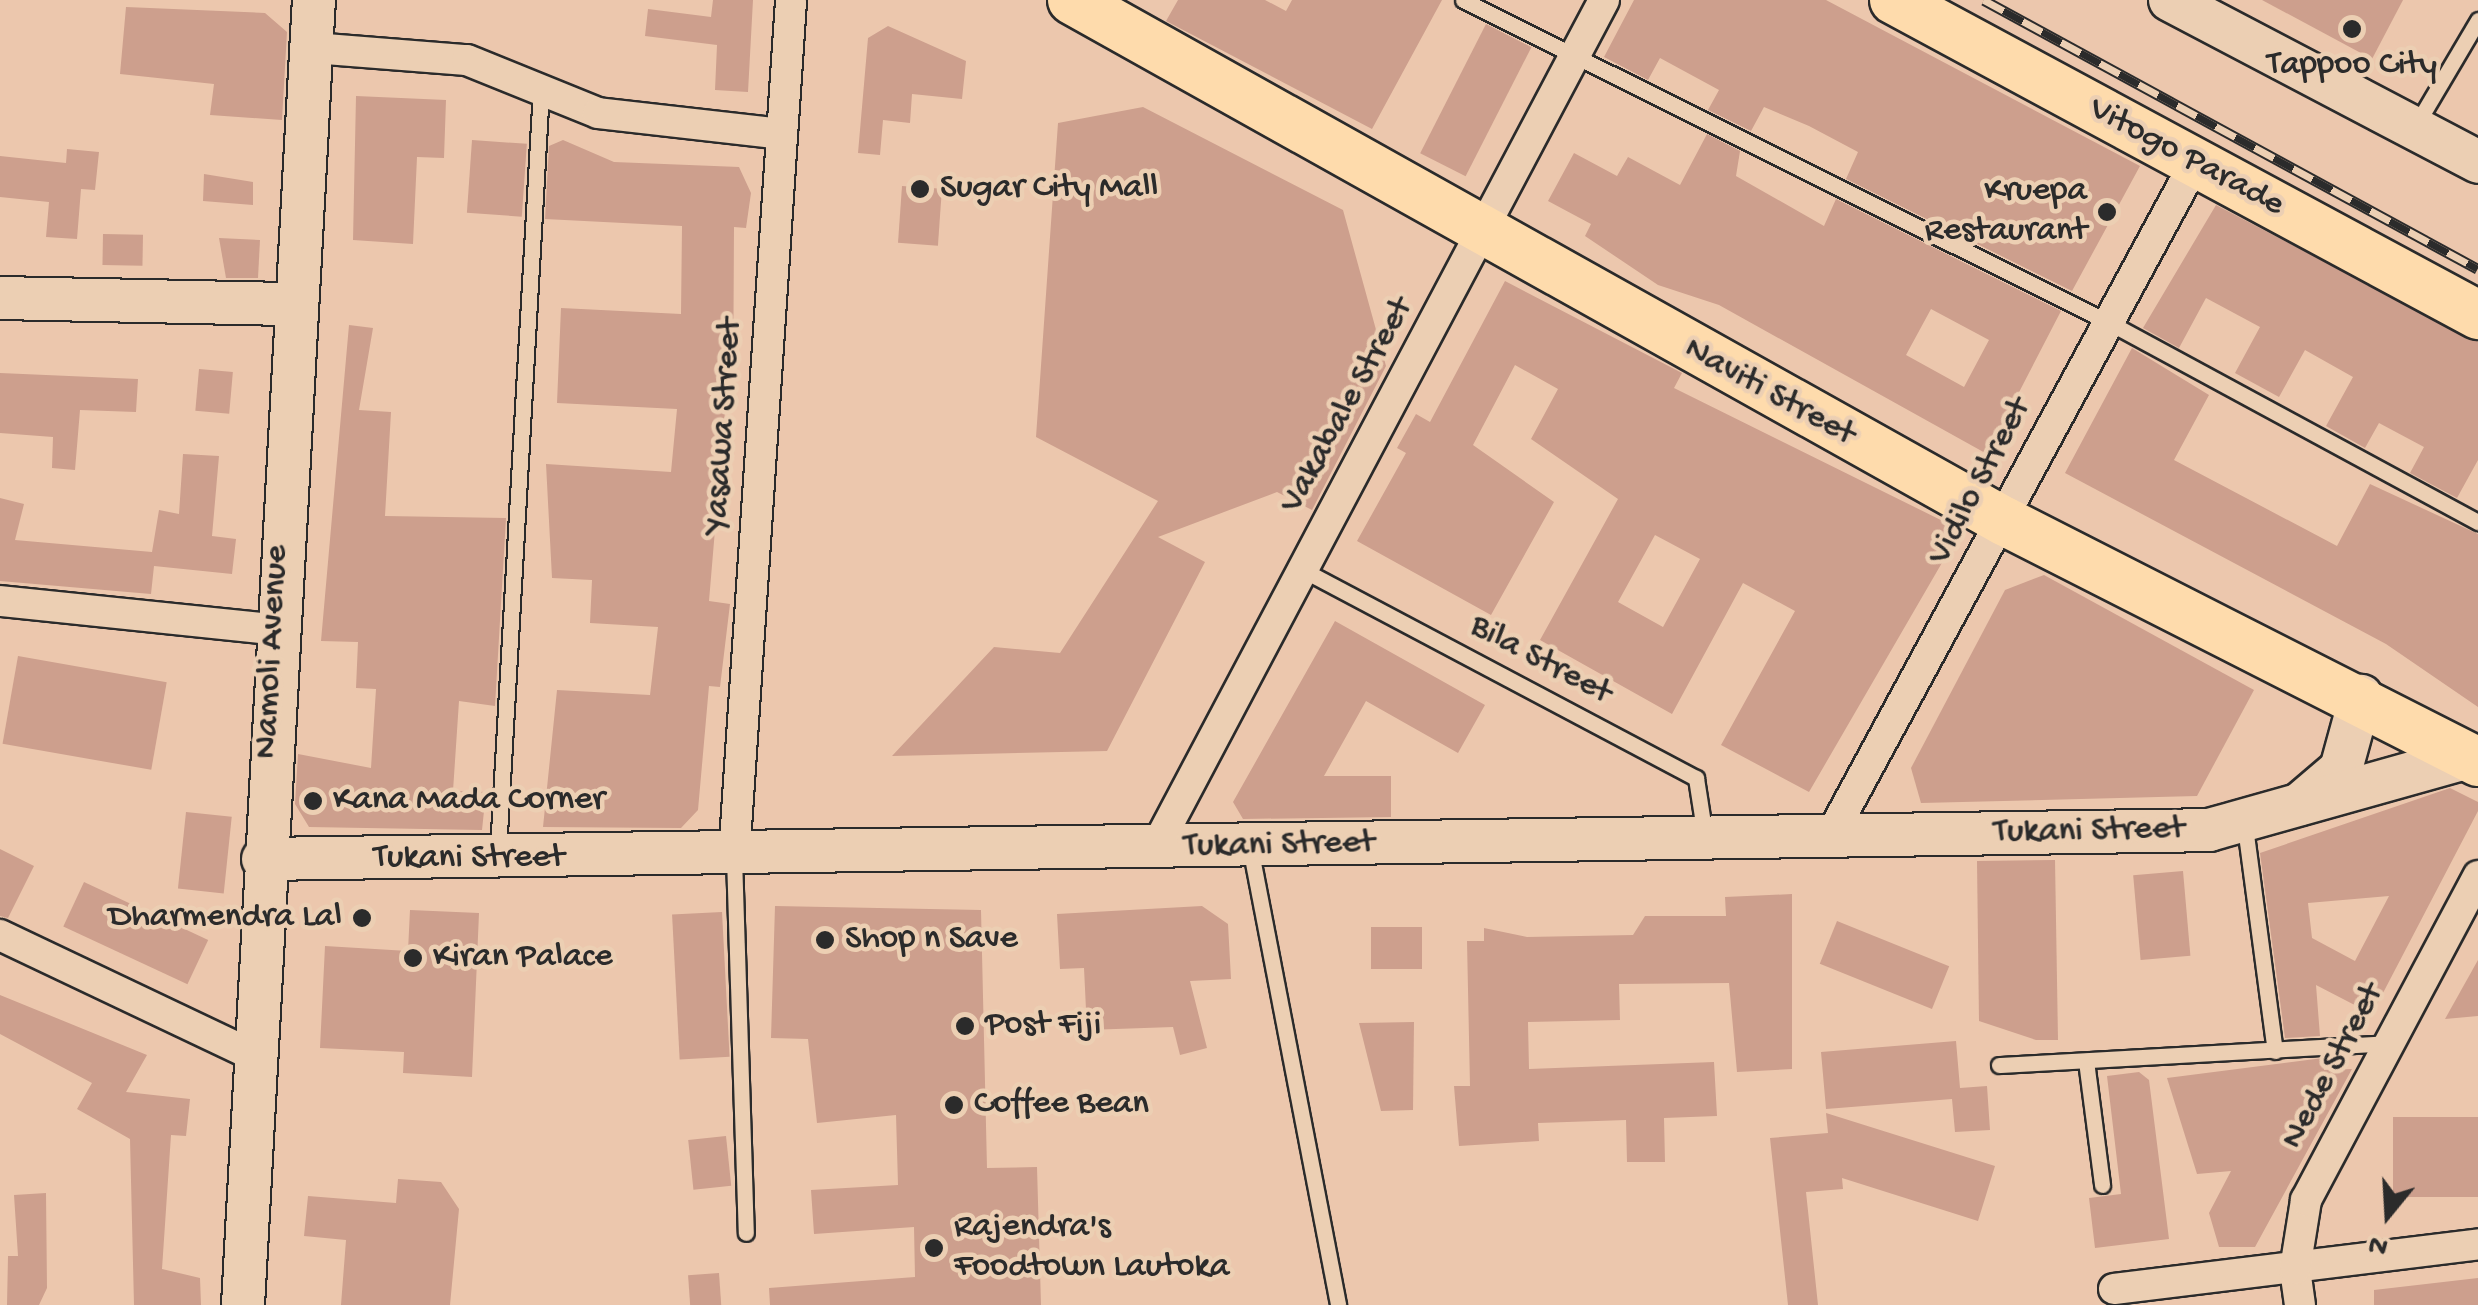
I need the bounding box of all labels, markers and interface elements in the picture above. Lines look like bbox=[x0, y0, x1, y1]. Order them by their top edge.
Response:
marker: Tappoo City bbox=[2341, 18, 2363, 40]
place label: Tappoo City bbox=[2267, 45, 2437, 87]
street label: Vitogo Parade bbox=[2081, 89, 2291, 227]
place label: Sugar City Mall bbox=[940, 168, 1158, 210]
place label: Kruepa Restaurant bbox=[1925, 171, 2087, 253]
marker: Sugar City Mall bbox=[909, 178, 931, 200]
marker: Kruepa Restaurant bbox=[2096, 201, 2118, 223]
street label: Vakabale Street bbox=[1272, 291, 1424, 521]
street label: Yasawa Street bbox=[697, 317, 753, 535]
street label: Naviti Street bbox=[1676, 329, 1862, 457]
street label: Vidilo Street bbox=[1920, 392, 2042, 572]
street label: Namoli Avenue bbox=[246, 544, 300, 760]
street label: Bila Street bbox=[1462, 606, 1618, 716]
place label: Kana Mada Corner bbox=[333, 780, 605, 822]
marker: Kana Mada Corner bbox=[302, 790, 324, 812]
street label: Tukani Street bbox=[1993, 809, 2185, 855]
street label: Tukani Street bbox=[1183, 823, 1375, 869]
street label: Tukani Street bbox=[374, 838, 564, 880]
place label: Dharmendra Lal bbox=[108, 897, 342, 939]
marker: Dharmendra Lal bbox=[351, 907, 373, 929]
place label: Shop n Save bbox=[845, 919, 1018, 961]
marker: Shop n Save bbox=[814, 929, 836, 951]
place label: Kiran Palace bbox=[433, 937, 612, 979]
marker: Kiran Palace bbox=[402, 947, 424, 969]
street label: Nede Street bbox=[2273, 977, 2395, 1157]
place label: Post Fiji bbox=[985, 1005, 1101, 1047]
marker: Post Fiji bbox=[954, 1015, 976, 1037]
place label: Coffee Bean bbox=[974, 1084, 1149, 1126]
marker: Coffee Bean bbox=[943, 1094, 965, 1116]
north arrow bbox=[2338, 1165, 2438, 1265]
place label: Rajendra's Foodtown Lautoka bbox=[954, 1207, 1229, 1289]
text: N bbox=[2365, 1225, 2392, 1263]
marker: Rajendra's Foodtown Lautoka bbox=[923, 1237, 945, 1259]

